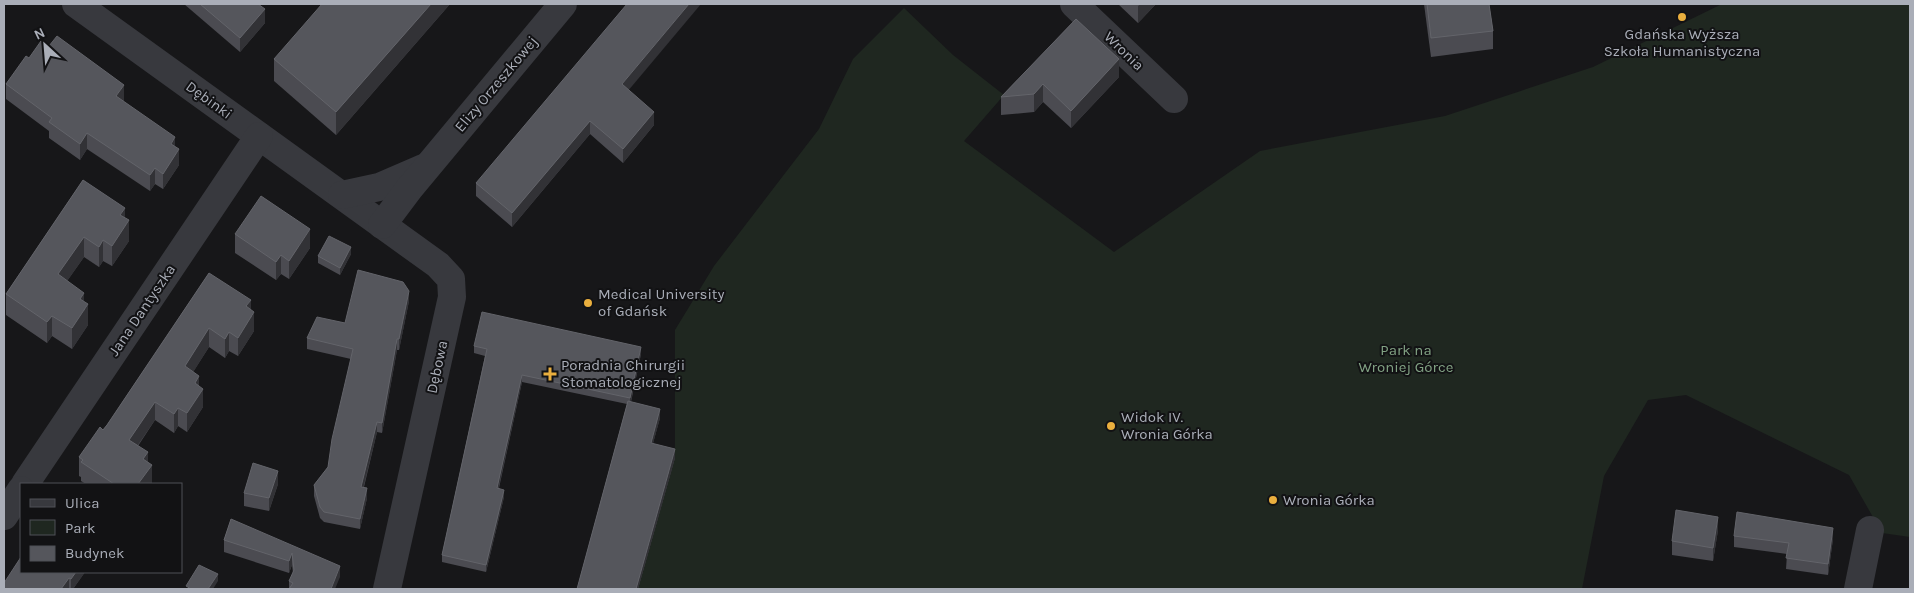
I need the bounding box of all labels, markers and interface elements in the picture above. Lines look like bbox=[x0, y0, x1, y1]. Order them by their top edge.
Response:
marker: Gdańska Wyższa Szkoła Humanistyczna bbox=[1676, 11, 1688, 23]
north arrow bbox=[20, 20, 70, 70]
text: N bbox=[31, 24, 48, 44]
place label: Gdańska Wyższa Szkoła Humanistyczna bbox=[1604, 25, 1760, 60]
street label: Wronia bbox=[1100, 28, 1148, 74]
street label: Elizy Orzeszkowej bbox=[451, 32, 541, 136]
street label: Dębinki bbox=[182, 77, 236, 123]
street label: Jana Dantyszka bbox=[105, 261, 179, 359]
place label: Medical University of Gdańsk bbox=[598, 285, 724, 320]
marker: Medical University of Gdańsk bbox=[582, 297, 594, 309]
street label: Dębowa bbox=[423, 339, 451, 395]
park label: Park na Wroniej Górce bbox=[1359, 341, 1453, 376]
place label: Poradnia Chirurgii Stomatologicznej bbox=[561, 356, 685, 391]
marker: Poradnia Chirurgii Stomatologicznej bbox=[543, 367, 557, 381]
place label: Widok IV. Wronia Górka bbox=[1121, 408, 1213, 443]
marker: Widok IV. Wronia Górka bbox=[1105, 420, 1117, 432]
legend bbox=[20, 483, 182, 573]
place label: Wronia Górka bbox=[1283, 491, 1375, 509]
text: Ulica bbox=[65, 494, 99, 512]
marker: Wronia Górka bbox=[1267, 494, 1279, 506]
text: Park bbox=[65, 519, 95, 537]
text: Budynek bbox=[65, 544, 124, 562]

